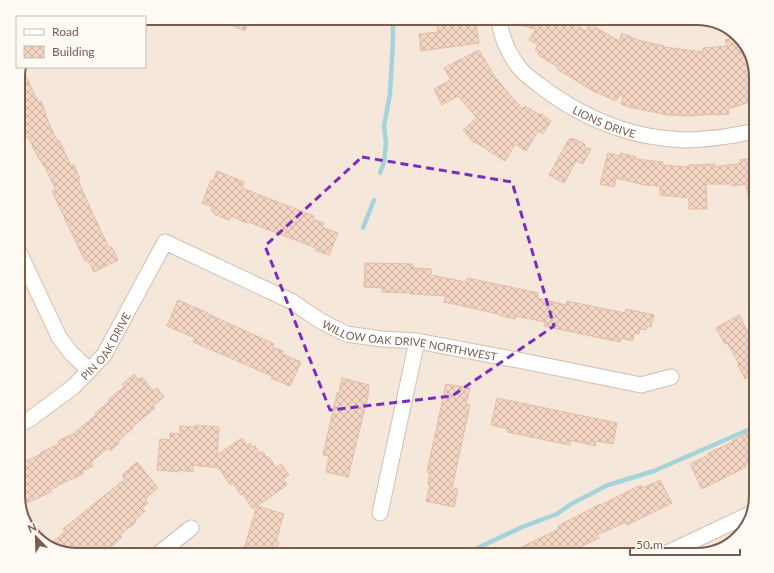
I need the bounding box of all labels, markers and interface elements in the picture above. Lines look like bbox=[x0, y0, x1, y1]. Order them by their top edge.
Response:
legend bbox=[16, 16, 146, 68]
text: Road bbox=[52, 24, 79, 39]
text: Building bbox=[52, 44, 95, 59]
street label: LIONS DRIVE bbox=[571, 102, 637, 140]
street label: PIN OAK DRIVE bbox=[78, 310, 133, 382]
street label: WILLOW OAK DRIVE NORTHWEST bbox=[320, 316, 499, 363]
north arrow bbox=[16, 517, 56, 557]
text: N bbox=[25, 520, 38, 535]
scale bar bbox=[630, 531, 740, 557]
text: 50 m bbox=[636, 537, 663, 552]

